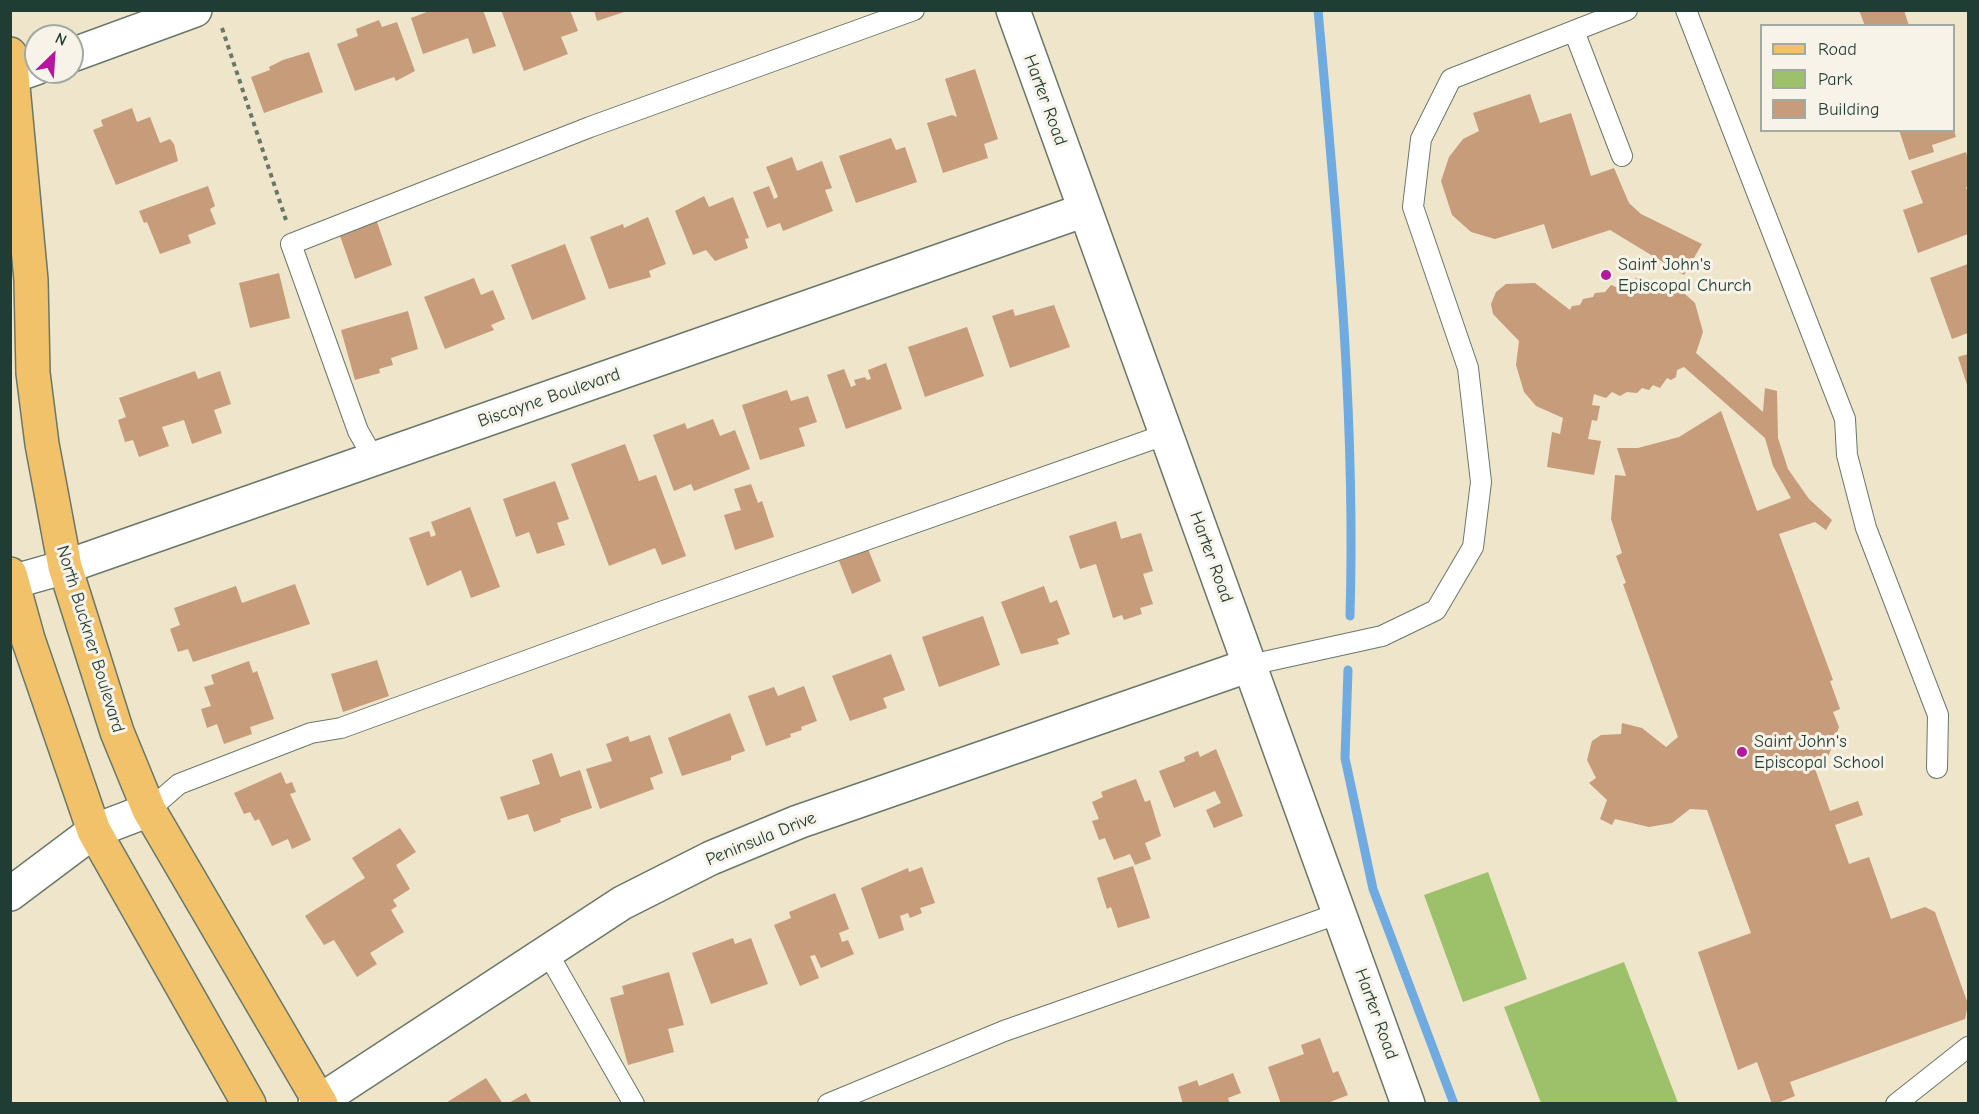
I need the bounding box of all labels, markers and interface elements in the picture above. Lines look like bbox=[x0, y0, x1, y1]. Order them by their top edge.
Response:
north arrow bbox=[24, 24, 84, 84]
legend bbox=[1760, 24, 1955, 132]
text: N bbox=[52, 29, 69, 50]
text: Road bbox=[1818, 39, 1857, 60]
street label: Harter Road bbox=[1019, 52, 1071, 148]
text: Park bbox=[1818, 69, 1852, 90]
text: Building bbox=[1818, 99, 1880, 120]
place label: Saint John's Episcopal Church bbox=[1618, 254, 1752, 296]
marker: Saint John's Episcopal Church bbox=[1599, 268, 1613, 282]
street label: Biscayne Boulevard bbox=[475, 364, 623, 432]
street label: Harter Road bbox=[1185, 509, 1237, 605]
street label: North Buckner Boulevard bbox=[51, 543, 129, 735]
place label: Saint John's Episcopal School bbox=[1754, 731, 1884, 774]
marker: Saint John's Episcopal School bbox=[1735, 745, 1749, 759]
street label: Peninsula Drive bbox=[703, 807, 819, 871]
street label: Harter Road bbox=[1350, 966, 1402, 1062]

